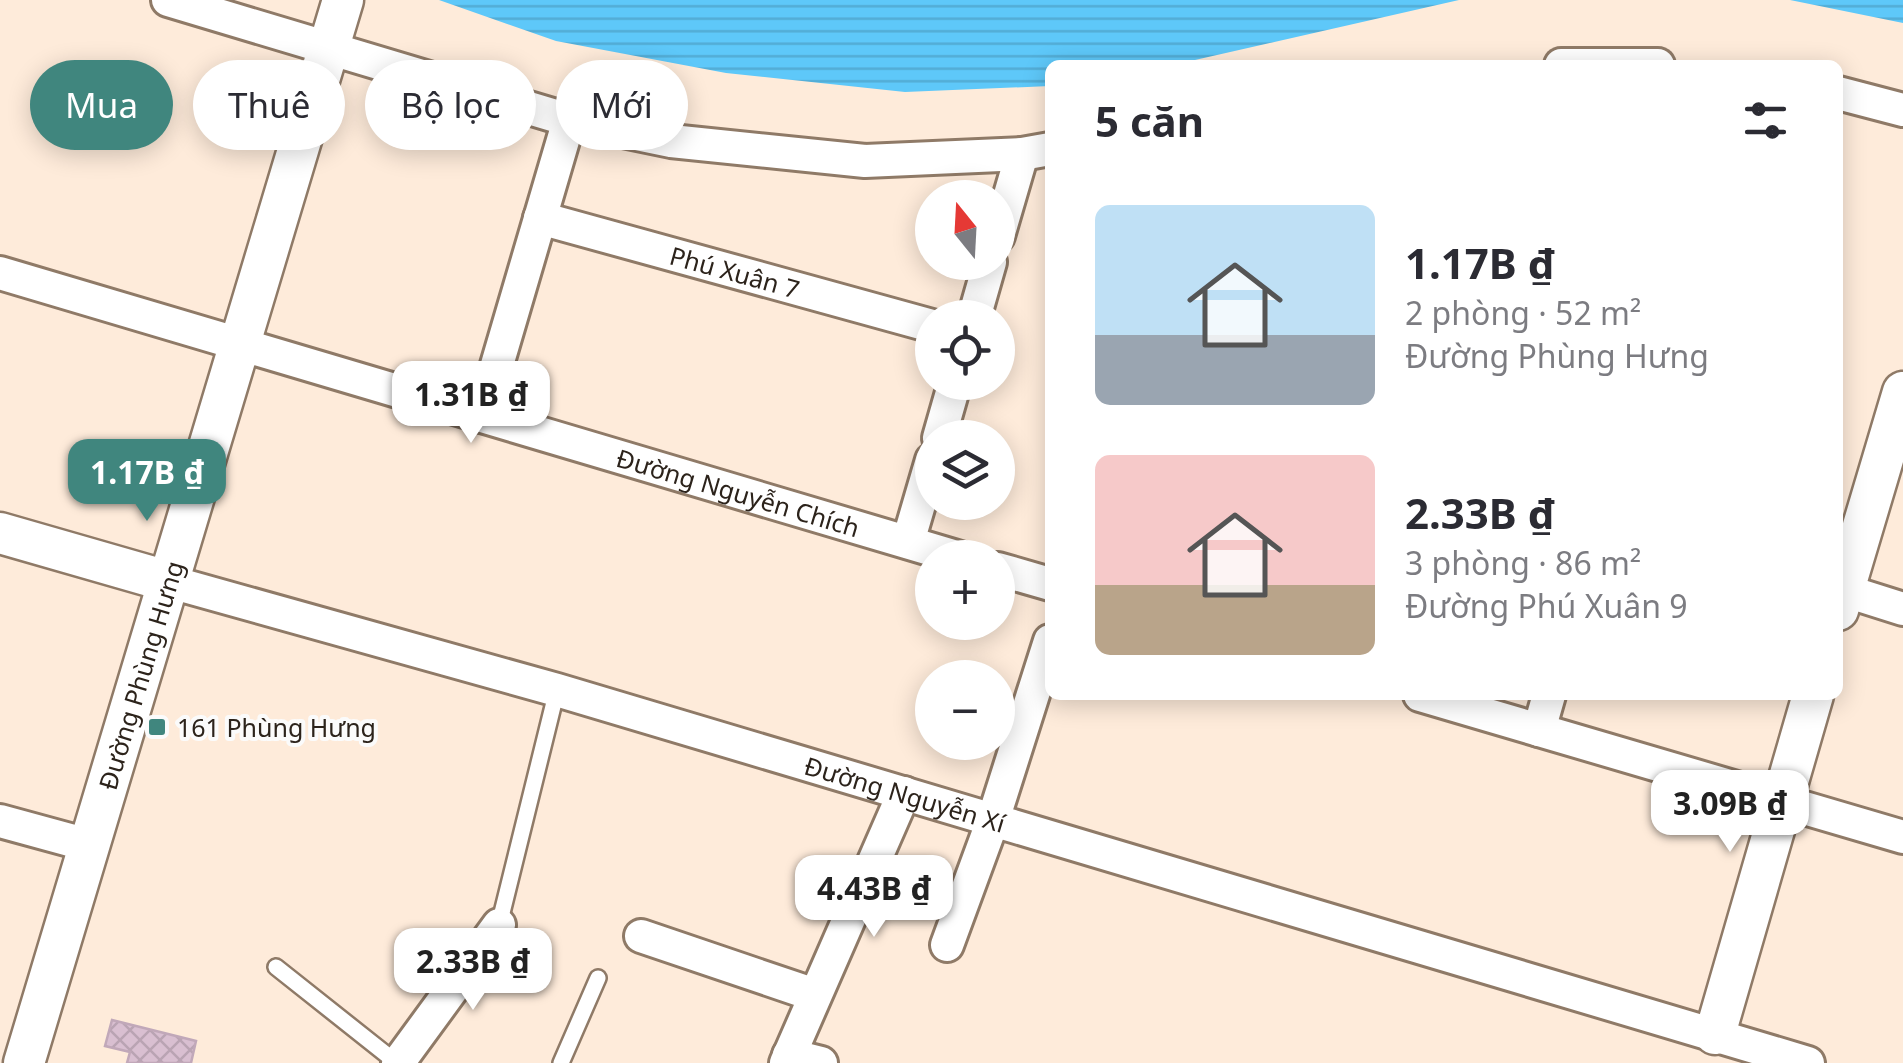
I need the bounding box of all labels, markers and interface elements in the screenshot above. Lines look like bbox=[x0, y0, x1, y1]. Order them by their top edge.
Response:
chip: Mua bbox=[30, 60, 173, 150]
chip: Thuê bbox=[193, 60, 345, 150]
chip: Bộ lọc bbox=[365, 60, 536, 150]
chip: Mới bbox=[556, 60, 688, 150]
text: 5 căn bbox=[1095, 92, 1204, 149]
icon: filters bbox=[1738, 93, 1793, 148]
north arrow bbox=[915, 180, 1015, 280]
map controls bbox=[915, 180, 1015, 760]
text: 1.17B ₫ bbox=[1405, 234, 1555, 291]
street label: Phú Xuân 7 bbox=[666, 238, 803, 306]
icon: home bbox=[1175, 245, 1295, 365]
text: 2 phòng · 52 m² bbox=[1405, 291, 1641, 334]
button: locate bbox=[915, 300, 1015, 400]
text: Đường Phùng Hưng bbox=[1405, 334, 1709, 377]
pin: 1.31B ₫ bbox=[379, 361, 563, 446]
text: 1.31B ₫ bbox=[414, 372, 528, 415]
button: layers bbox=[915, 420, 1015, 520]
pin: 1.17B ₫ bbox=[55, 439, 239, 524]
street label: Đường Nguyễn Chích bbox=[613, 440, 864, 544]
text: 1.17B ₫ bbox=[90, 450, 204, 493]
text: 2.33B ₫ bbox=[1405, 484, 1555, 541]
icon: home bbox=[1175, 495, 1295, 615]
button: + bbox=[915, 540, 1015, 640]
text: 3 phòng · 86 m² bbox=[1405, 541, 1641, 584]
street label: Đường Phùng Hưng bbox=[90, 556, 191, 794]
text: Đường Phú Xuân 9 bbox=[1405, 584, 1688, 627]
button: − bbox=[915, 660, 1015, 760]
place label: 161 Phùng Hưng bbox=[177, 710, 376, 744]
marker: 161 Phùng Hưng bbox=[146, 716, 168, 738]
street label: Đường Nguyễn Xí bbox=[801, 748, 1010, 840]
pin: 3.09B ₫ bbox=[1638, 770, 1822, 855]
text: 3.09B ₫ bbox=[1673, 781, 1787, 824]
pin: 4.43B ₫ bbox=[782, 855, 966, 940]
text: 4.43B ₫ bbox=[817, 866, 931, 909]
pin: 2.33B ₫ bbox=[381, 928, 565, 1013]
text: 2.33B ₫ bbox=[416, 939, 530, 982]

